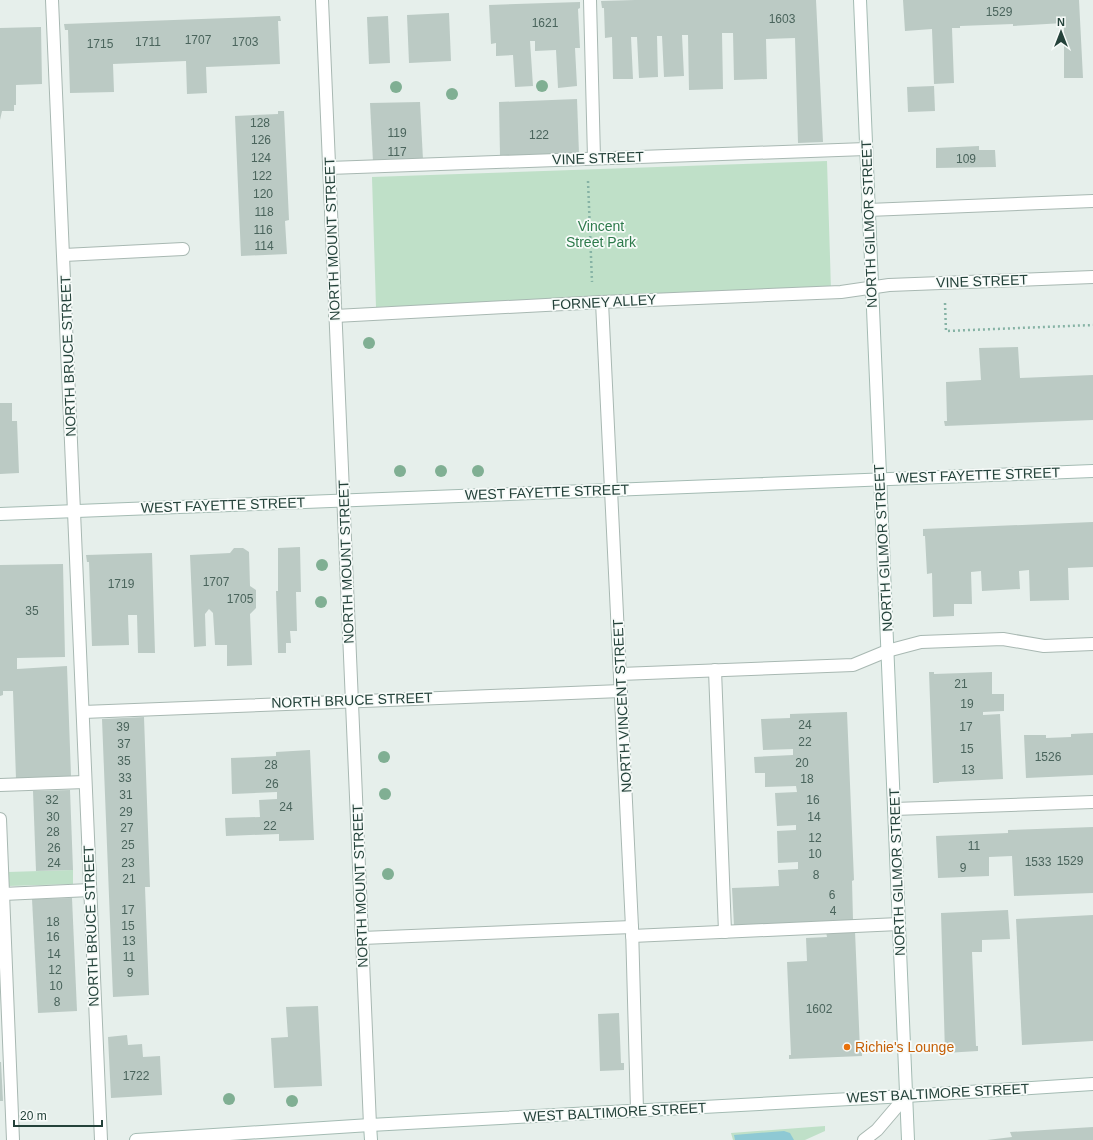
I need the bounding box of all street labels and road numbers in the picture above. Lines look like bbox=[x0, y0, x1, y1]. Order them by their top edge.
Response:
street label: NORTH GILMOR STREET bbox=[858, 139, 880, 308]
street label: VINE STREET bbox=[552, 148, 645, 168]
street label: NORTH MOUNT STREET bbox=[321, 157, 343, 321]
street label: VINE STREET bbox=[936, 271, 1029, 291]
street label: NORTH BRUCE STREET bbox=[57, 275, 79, 437]
street label: FORNEY ALLEY bbox=[551, 291, 657, 313]
street label: NORTH GILMOR STREET bbox=[871, 463, 895, 632]
street label: WEST FAYETTE STREET bbox=[896, 464, 1061, 486]
street label: NORTH MOUNT STREET bbox=[335, 480, 357, 644]
street label: WEST FAYETTE STREET bbox=[465, 481, 630, 503]
street label: WEST FAYETTE STREET bbox=[141, 494, 306, 516]
street label: NORTH VINCENT STREET bbox=[609, 618, 635, 793]
street label: NORTH BRUCE STREET bbox=[271, 689, 433, 711]
street label: NORTH GILMOR STREET bbox=[886, 787, 908, 956]
street label: NORTH MOUNT STREET bbox=[349, 804, 371, 968]
street label: NORTH BRUCE STREET bbox=[80, 845, 102, 1007]
street label: WEST BALTIMORE STREET bbox=[846, 1080, 1030, 1106]
street label: WEST BALTIMORE STREET bbox=[523, 1099, 707, 1125]

